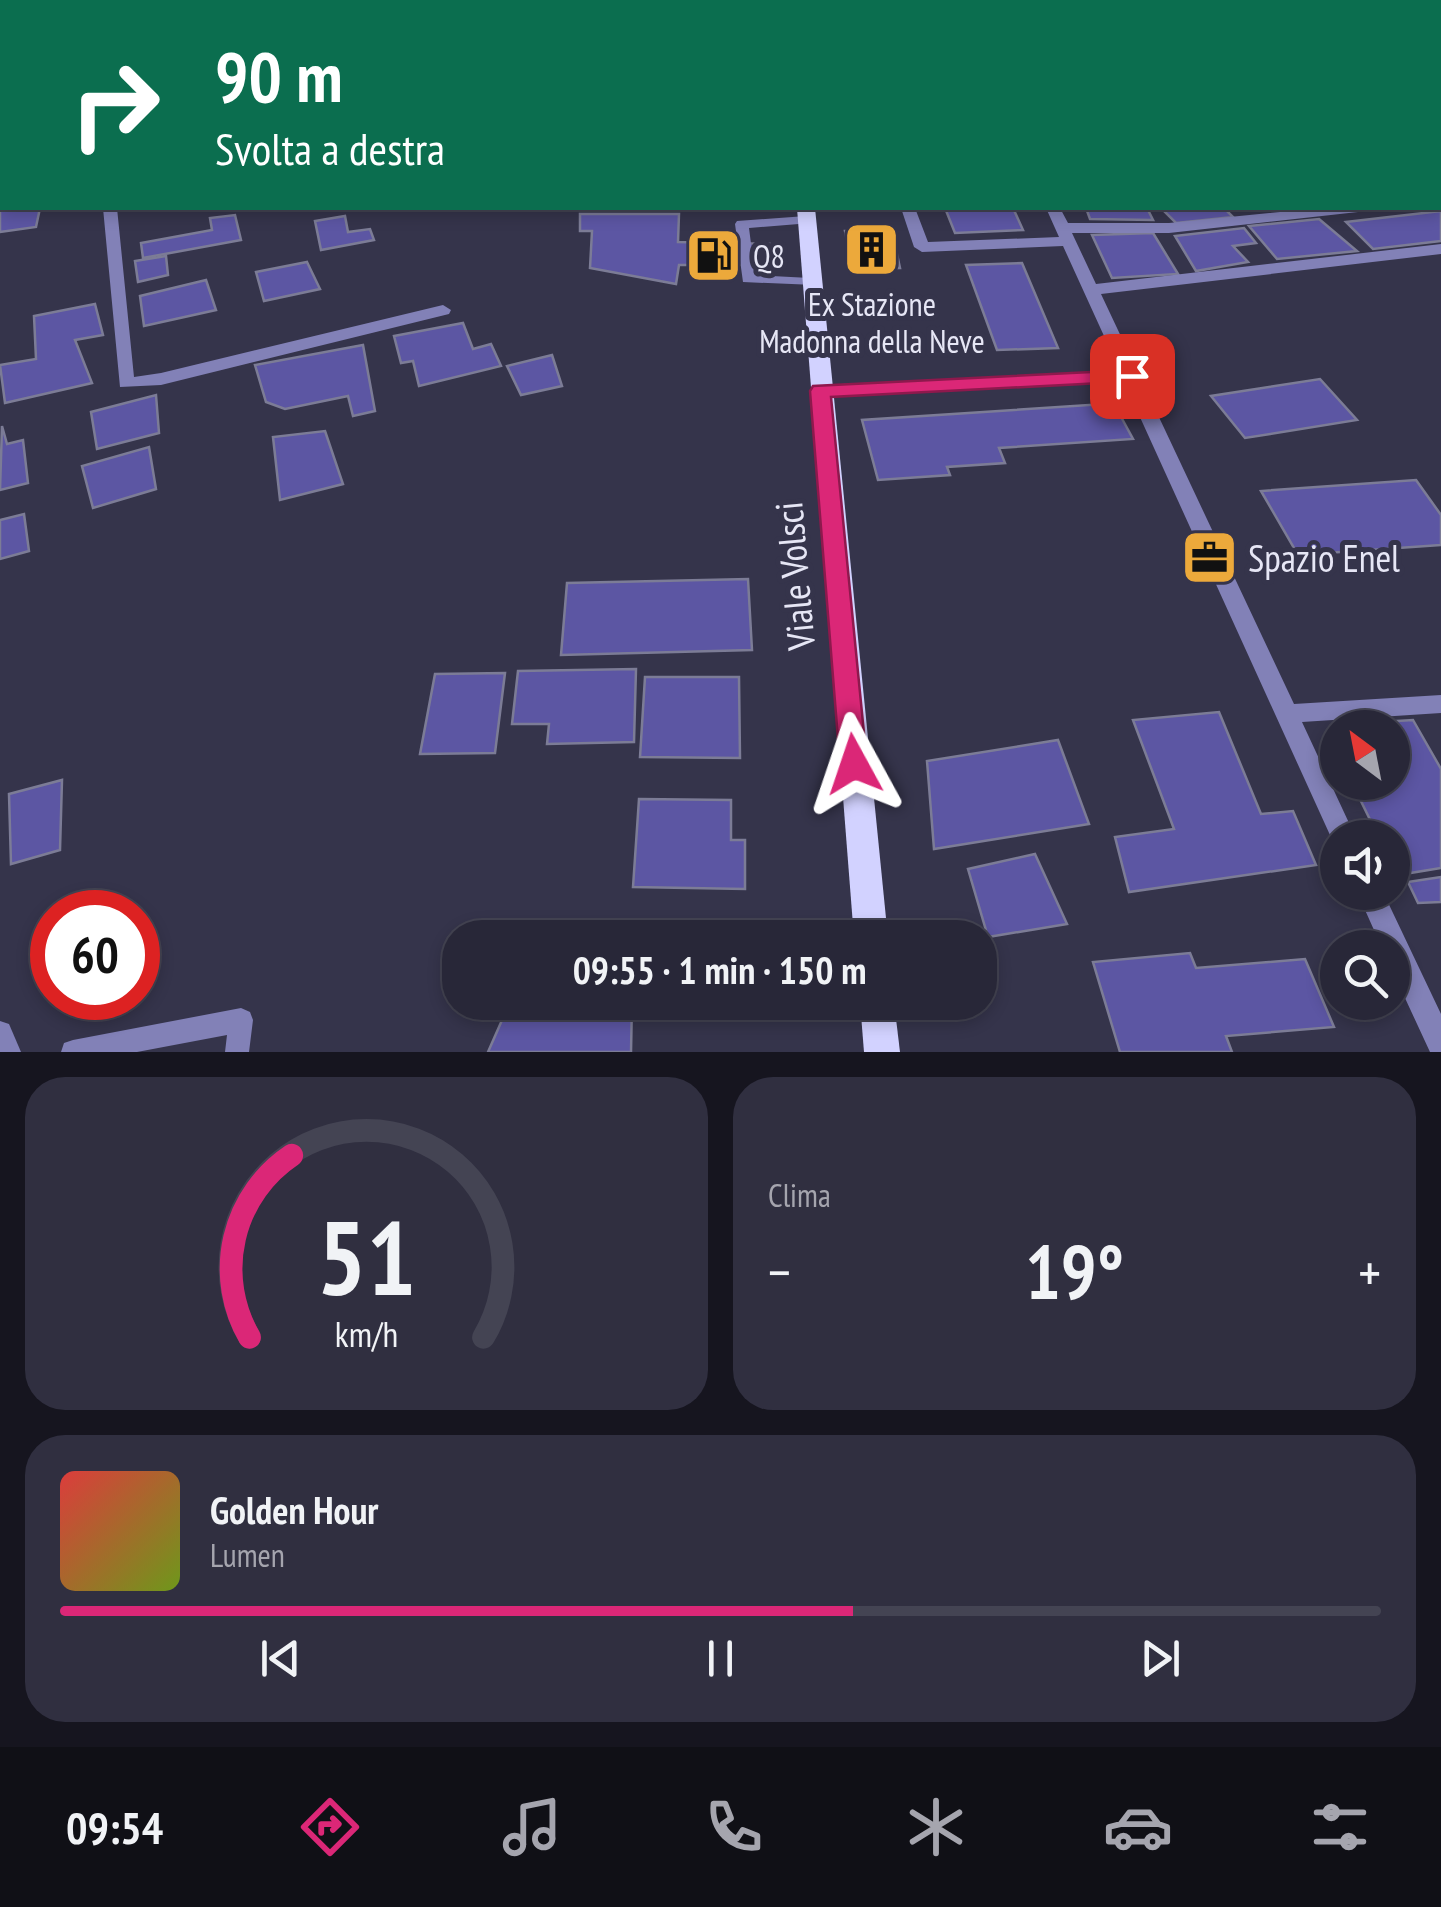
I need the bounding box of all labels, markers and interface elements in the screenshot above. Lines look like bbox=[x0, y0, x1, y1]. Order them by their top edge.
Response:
text: 90 m bbox=[215, 31, 343, 121]
icon: right bbox=[50, 40, 180, 170]
text: Svolta a destra bbox=[215, 119, 445, 177]
building icon: Ex Stazione Madonna della Neve bbox=[842, 220, 902, 280]
fuel station icon: Q8 bbox=[684, 226, 744, 286]
place label: Q8 bbox=[753, 235, 785, 277]
place label: Ex Stazione Madonna della Neve bbox=[759, 283, 985, 362]
pin bbox=[1090, 334, 1175, 419]
icon: arrive bbox=[1105, 349, 1160, 404]
street label: Viale Volsci bbox=[763, 500, 825, 653]
office icon: Spazio Enel bbox=[1179, 527, 1239, 587]
place label: Spazio Enel bbox=[1248, 533, 1400, 582]
north arrow bbox=[1320, 710, 1410, 800]
map controls bbox=[1320, 710, 1410, 1020]
position arrow bbox=[802, 712, 906, 816]
button: sound bbox=[1320, 820, 1410, 910]
speed limit sign: 60 bbox=[30, 890, 160, 1020]
button: search bbox=[1320, 930, 1410, 1020]
text: 09:55 · 1 min · 150 m bbox=[573, 945, 866, 994]
text: Clima bbox=[768, 1174, 831, 1216]
text: 51 bbox=[317, 1189, 416, 1324]
text: 19° bbox=[1025, 1223, 1124, 1320]
text: − bbox=[768, 1236, 791, 1307]
text: + bbox=[1358, 1236, 1381, 1307]
text: km/h bbox=[335, 1311, 398, 1357]
text: Golden Hour bbox=[210, 1485, 379, 1534]
text: Lumen bbox=[210, 1534, 285, 1576]
icon: previous bbox=[253, 1631, 308, 1686]
icon: pause bbox=[693, 1631, 748, 1686]
icon: next bbox=[1133, 1631, 1188, 1686]
icon: directions bbox=[295, 1792, 365, 1862]
icon: music bbox=[497, 1792, 567, 1862]
icon: phone bbox=[699, 1792, 769, 1862]
icon: climate bbox=[901, 1792, 971, 1862]
icon: car bbox=[1103, 1792, 1173, 1862]
icon: filters bbox=[1305, 1792, 1375, 1862]
text: 09:54 bbox=[66, 1798, 163, 1856]

